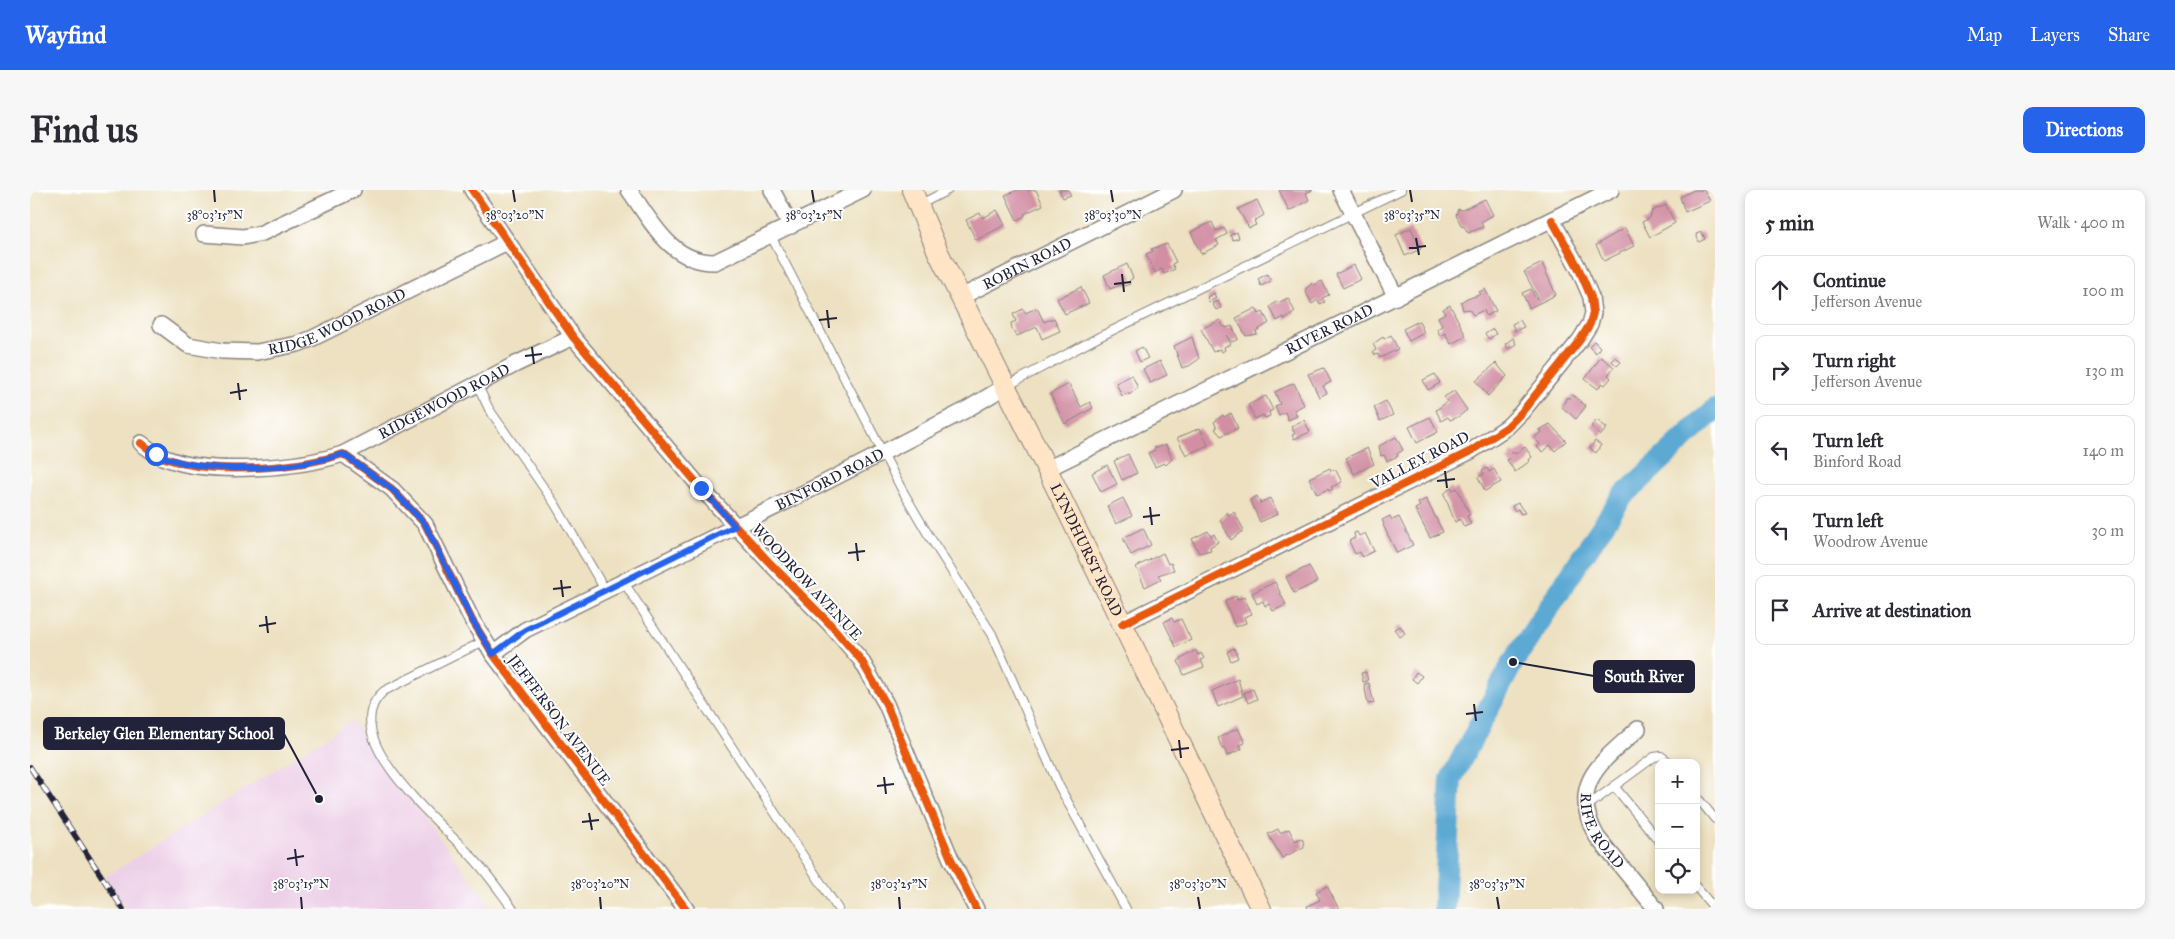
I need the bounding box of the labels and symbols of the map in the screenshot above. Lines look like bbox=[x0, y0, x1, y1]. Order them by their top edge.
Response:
text: 38°03'15"N bbox=[187, 208, 243, 222]
text: 38°03'20"N bbox=[486, 208, 544, 222]
text: 38°03'25"N bbox=[785, 208, 843, 222]
text: 38°03'30"N bbox=[1084, 208, 1142, 222]
text: 38°03'35"N bbox=[1384, 208, 1440, 222]
street label: ROBIN ROAD bbox=[980, 234, 1075, 294]
street label: RIDGE WOOD ROAD bbox=[266, 284, 409, 359]
street label: RIVER ROAD bbox=[1283, 300, 1376, 359]
street label: RIDGEWOOD ROAD bbox=[375, 360, 513, 443]
street label: VALLEY ROAD bbox=[1367, 427, 1473, 493]
route start bbox=[145, 443, 168, 466]
street label: BINFORD ROAD bbox=[773, 445, 887, 514]
route end bbox=[690, 477, 713, 500]
street label: LYNDHURST ROAD bbox=[1046, 480, 1126, 620]
street label: WOODROW AVENUE bbox=[748, 520, 866, 644]
street label: JEFFERSON AVENUE bbox=[502, 649, 614, 790]
callout: South River bbox=[1594, 661, 1694, 692]
text: South River bbox=[1604, 667, 1685, 686]
callout: Berkeley Glen Elementary School bbox=[44, 718, 284, 749]
text: Berkeley Glen Elementary School bbox=[54, 724, 274, 744]
street label: RIFE ROAD bbox=[1576, 792, 1628, 872]
text: 38°03'15"N bbox=[273, 877, 329, 891]
text: 38°03'20"N bbox=[571, 877, 629, 891]
text: 38°03'25"N bbox=[870, 877, 928, 891]
text: 38°03'30"N bbox=[1169, 877, 1227, 891]
text: 38°03'35"N bbox=[1469, 877, 1525, 891]

